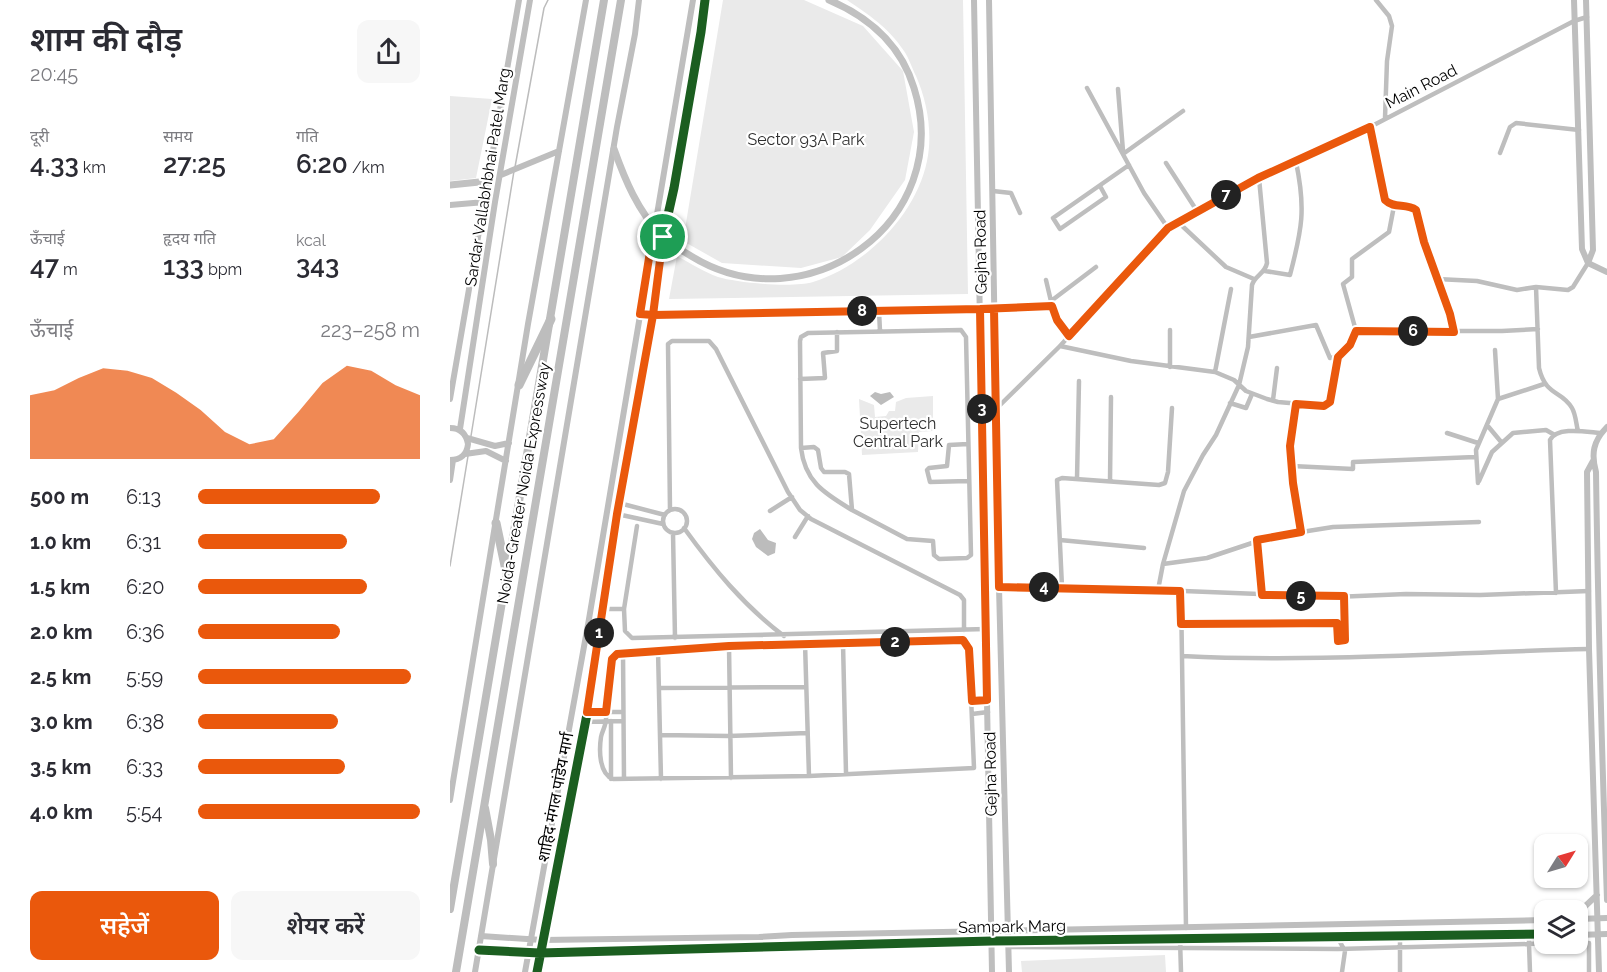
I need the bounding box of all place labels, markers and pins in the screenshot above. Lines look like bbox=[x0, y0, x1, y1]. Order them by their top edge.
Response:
pin: 7 bbox=[1211, 180, 1241, 210]
pin bbox=[637, 211, 688, 262]
pin: 8 bbox=[847, 296, 877, 326]
pin: 6 bbox=[1398, 316, 1428, 346]
pin: 3 bbox=[967, 394, 997, 424]
pin: 4 bbox=[1029, 572, 1059, 602]
pin: 5 bbox=[1286, 581, 1316, 611]
pin: 1 bbox=[584, 618, 614, 648]
pin: 2 bbox=[880, 627, 910, 657]

